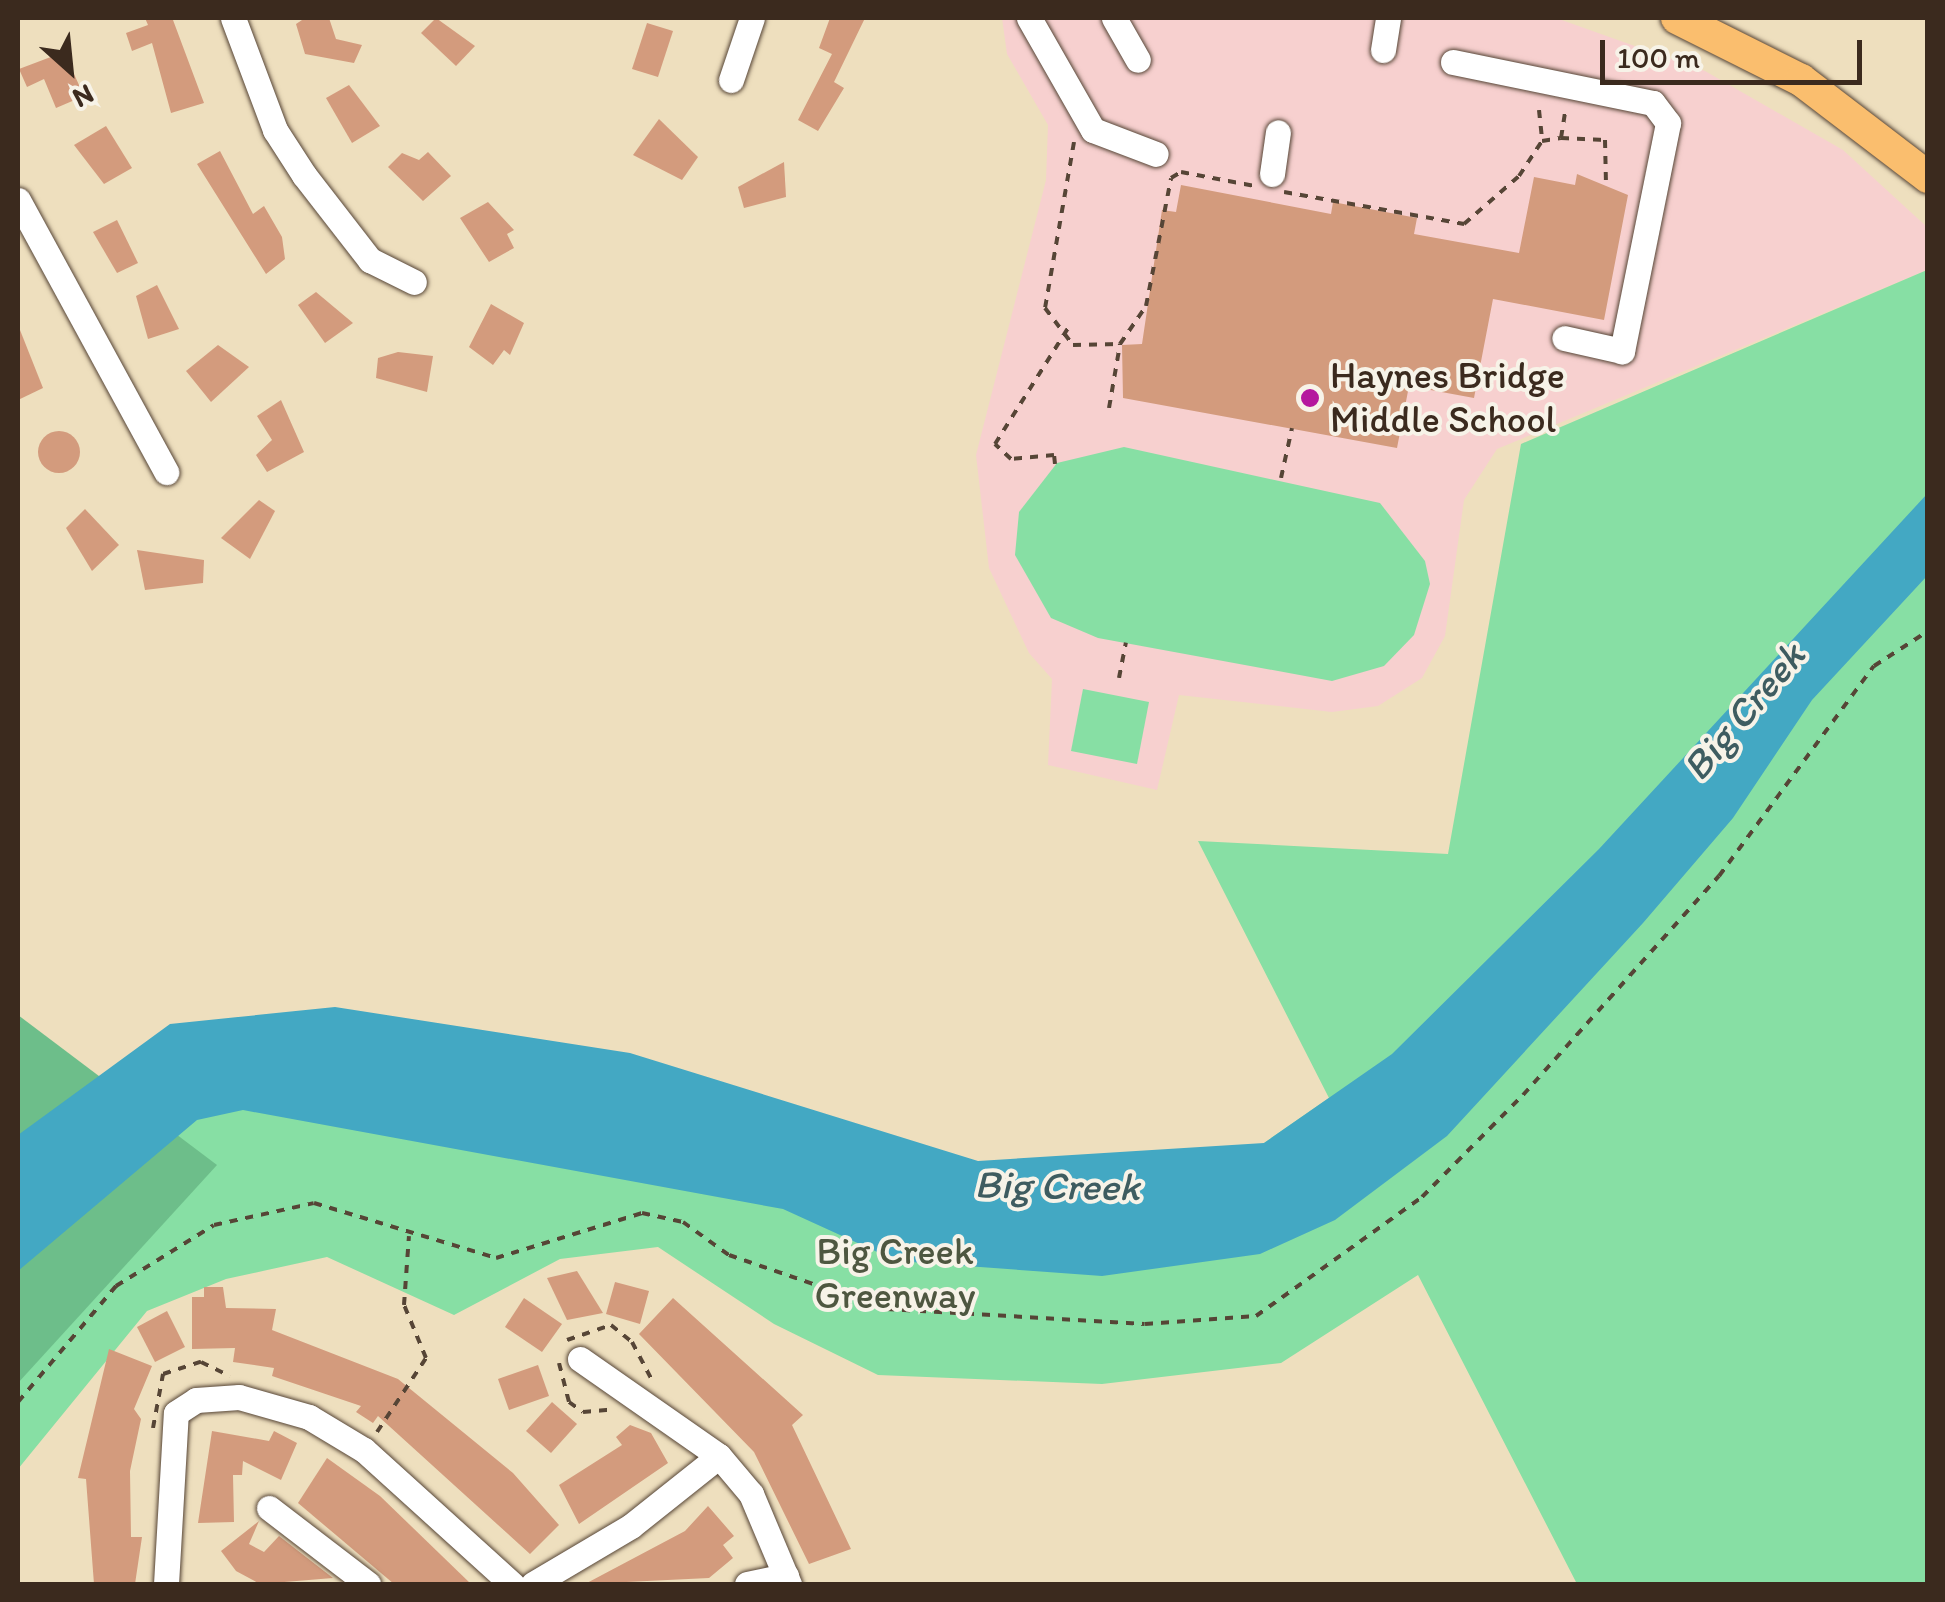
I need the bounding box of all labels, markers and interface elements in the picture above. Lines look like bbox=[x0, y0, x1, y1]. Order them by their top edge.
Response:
north arrow bbox=[20, 20, 120, 120]
scale bar bbox=[1605, 20, 1868, 82]
text: 100 m bbox=[1617, 39, 1700, 76]
text: N bbox=[67, 77, 100, 116]
place label: Haynes Bridge Middle School bbox=[1330, 353, 1565, 442]
marker: Haynes Bridge Middle School bbox=[1299, 387, 1321, 409]
water label: Big Creek bbox=[1671, 632, 1815, 790]
water label: Big Creek bbox=[974, 1160, 1140, 1210]
park label: Big Creek Greenway bbox=[814, 1229, 976, 1318]

